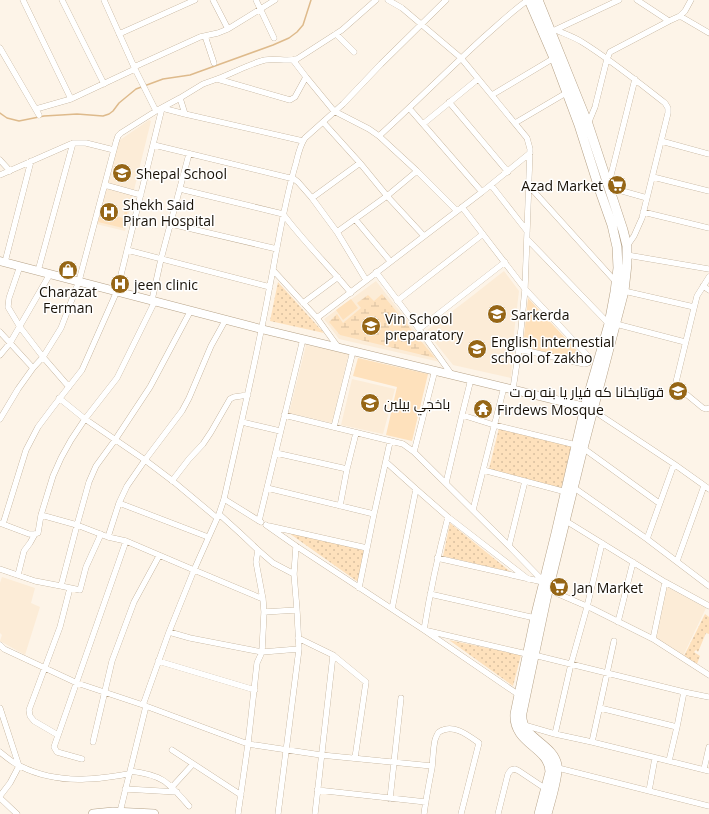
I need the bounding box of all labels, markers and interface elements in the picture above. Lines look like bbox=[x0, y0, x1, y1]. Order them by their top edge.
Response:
school or university icon: Shepal School bbox=[111, 162, 133, 184]
place label: Shepal School bbox=[136, 164, 227, 183]
supermarket icon: Azad Market bbox=[606, 174, 628, 196]
place label: Azad Market bbox=[521, 176, 603, 195]
place label: Shekh Said Piran Hospital bbox=[123, 195, 215, 230]
hospital icon: Shekh Said Piran Hospital bbox=[98, 201, 120, 223]
shop icon: Charazat Ferman bbox=[57, 259, 79, 281]
hospital icon: jeen clinic bbox=[109, 273, 131, 295]
place label: jeen clinic bbox=[133, 275, 198, 294]
place label: Charazat Ferman bbox=[39, 282, 97, 317]
school or university icon: Sarkerda bbox=[486, 303, 508, 325]
place label: Sarkerda bbox=[511, 305, 569, 324]
place label: Vin School preparatory bbox=[385, 309, 464, 344]
school or university icon: Vin School preparatory bbox=[360, 315, 382, 337]
place label: English internestial school of zakho bbox=[491, 332, 615, 367]
school or university icon: English internestial school of zakho bbox=[466, 338, 488, 360]
school or university icon: قوتابخانا كه فيار يا بنه ره ت bbox=[667, 380, 689, 402]
place label: قوتابخانا كه فيار يا بنه ره ت bbox=[510, 382, 664, 401]
school or university icon: باخجي بيلين bbox=[359, 392, 381, 414]
place label: باخجي بيلين bbox=[384, 394, 450, 416]
temple icon: Firdews Mosque bbox=[472, 398, 494, 420]
place label: Firdews Mosque bbox=[497, 400, 604, 419]
supermarket icon: Jan Market bbox=[548, 576, 570, 598]
place label: Jan Market bbox=[571, 578, 643, 597]

